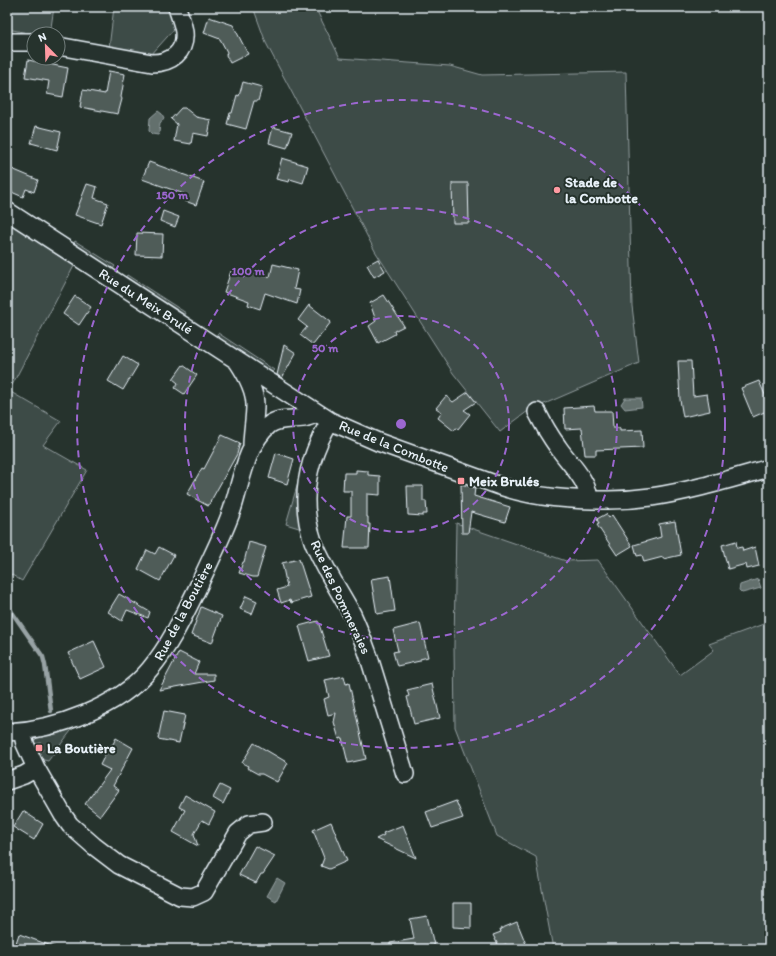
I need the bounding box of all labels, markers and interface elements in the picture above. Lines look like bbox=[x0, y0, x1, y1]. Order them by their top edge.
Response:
north arrow bbox=[26, 26, 66, 66]
text: N bbox=[36, 30, 48, 45]
place label: Stade de la Combotte bbox=[565, 174, 638, 207]
marker: Stade de la Combotte bbox=[552, 185, 562, 195]
text: 150 m bbox=[156, 188, 189, 202]
text: 100 m bbox=[231, 264, 265, 278]
street label: Rue du Meix Brulé bbox=[96, 265, 196, 338]
text: 50 m bbox=[312, 341, 339, 355]
street label: Rue de la Combotte bbox=[336, 417, 452, 476]
centre of rings bbox=[394, 417, 408, 431]
place label: Meix Brulés bbox=[469, 473, 539, 490]
marker: Meix Brulés bbox=[456, 476, 466, 486]
street label: Rue des Pommeraies bbox=[307, 537, 374, 657]
street label: Rue de la Boutière bbox=[150, 559, 217, 664]
place label: La Boutière bbox=[47, 740, 116, 757]
marker: La Boutière bbox=[34, 743, 44, 753]

